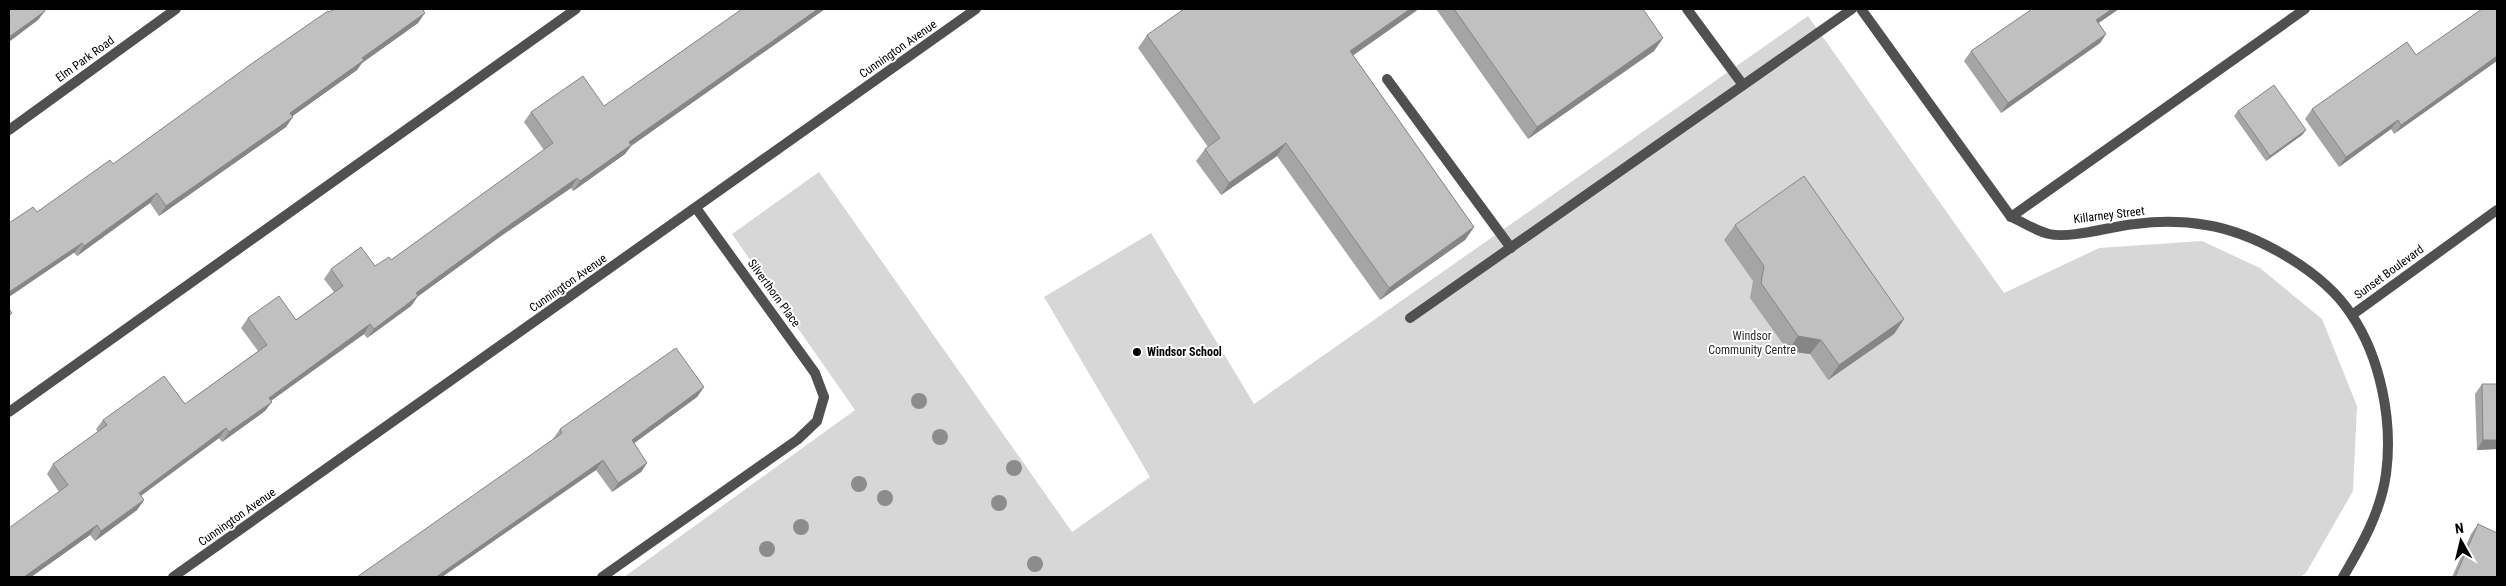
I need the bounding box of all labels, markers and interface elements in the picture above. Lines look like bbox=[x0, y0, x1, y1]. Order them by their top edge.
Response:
street label: Cunnington Avenue bbox=[857, 17, 940, 81]
street label: Elm Park Road bbox=[53, 33, 117, 85]
street label: Killarney Street bbox=[2073, 204, 2146, 226]
street label: Sunset Boulevard bbox=[2352, 242, 2426, 302]
street label: Cunnington Avenue bbox=[527, 251, 610, 315]
street label: Silverthorn Place bbox=[745, 256, 803, 330]
park label: Windsor Community Centre bbox=[1708, 329, 1796, 357]
place label: Windsor School bbox=[1147, 345, 1222, 359]
marker: Windsor School bbox=[1131, 346, 1143, 358]
street label: Cunnington Avenue bbox=[196, 485, 279, 549]
north arrow bbox=[2436, 516, 2486, 566]
text: N bbox=[2454, 520, 2465, 537]

